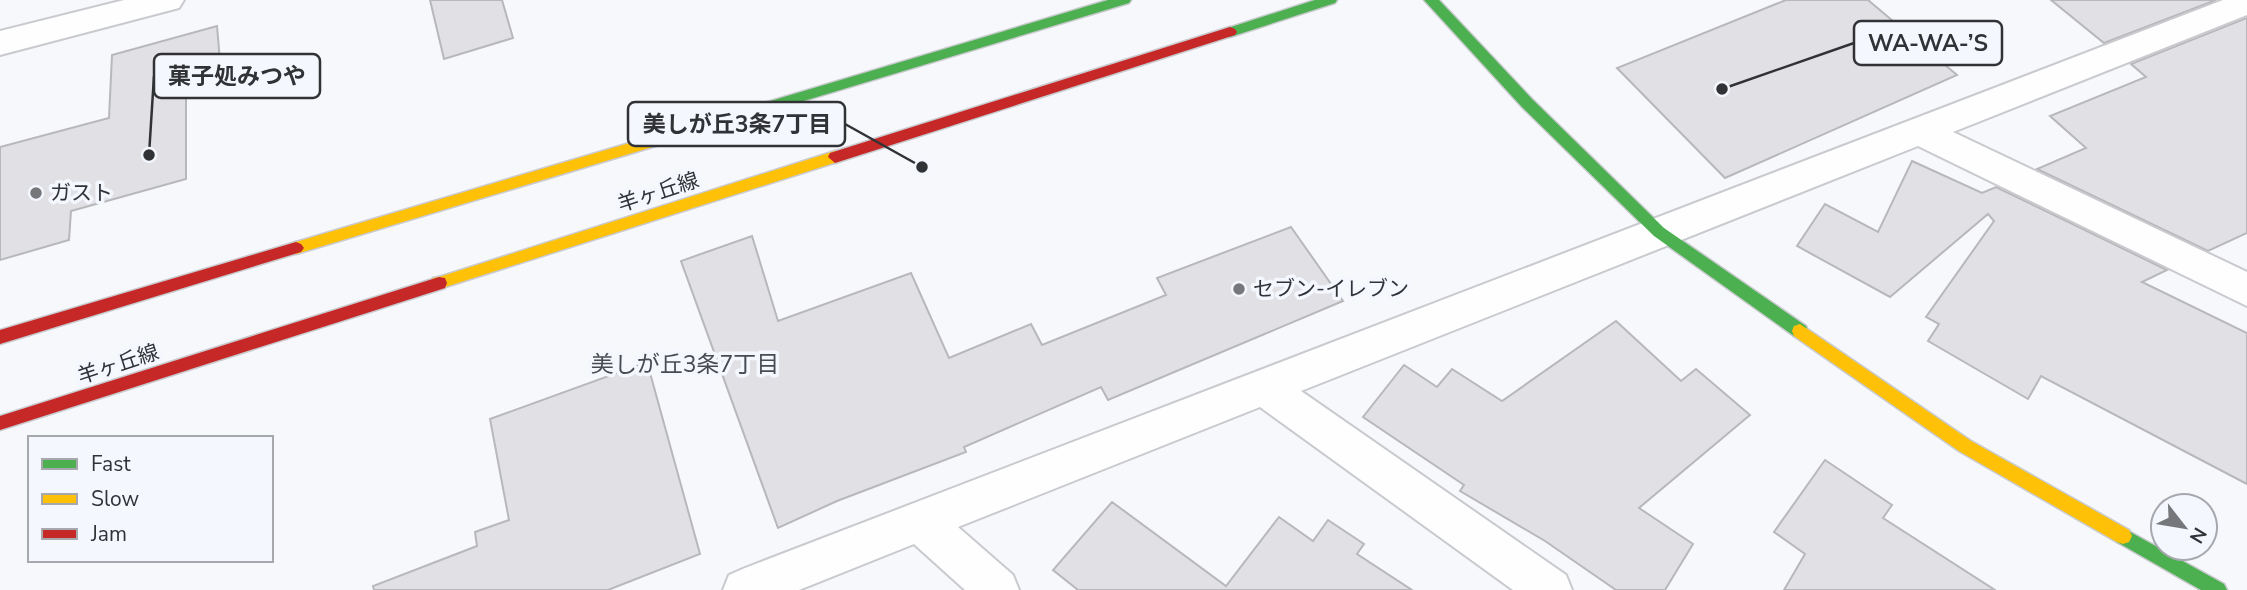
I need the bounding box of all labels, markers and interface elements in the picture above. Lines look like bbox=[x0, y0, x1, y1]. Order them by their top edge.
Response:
callout: WA-WA-’S bbox=[1854, 21, 2002, 65]
text: WA-WA-’S bbox=[1868, 28, 1988, 59]
callout: 菓子処みつや bbox=[154, 54, 320, 98]
text: 菓子処みつや bbox=[168, 61, 306, 92]
callout: 美しが丘3条7丁目 bbox=[628, 102, 845, 146]
text: 美しが丘3条7丁目 bbox=[643, 109, 831, 140]
street label: 羊ヶ丘線 bbox=[614, 166, 702, 218]
place label: ガスト bbox=[50, 179, 113, 207]
marker: ガスト bbox=[28, 185, 44, 201]
place label: セブン-イレブン bbox=[1253, 275, 1409, 303]
marker: セブン-イレブン bbox=[1231, 281, 1247, 297]
street label: 羊ヶ丘線 bbox=[74, 338, 162, 390]
district label: 美しが丘3条7丁目 bbox=[591, 349, 779, 380]
legend bbox=[28, 436, 273, 562]
text: Fast bbox=[91, 450, 131, 478]
text: Slow bbox=[91, 485, 140, 513]
north arrow bbox=[2149, 492, 2219, 562]
text: Jam bbox=[90, 520, 127, 548]
text: N bbox=[2183, 522, 2213, 548]

